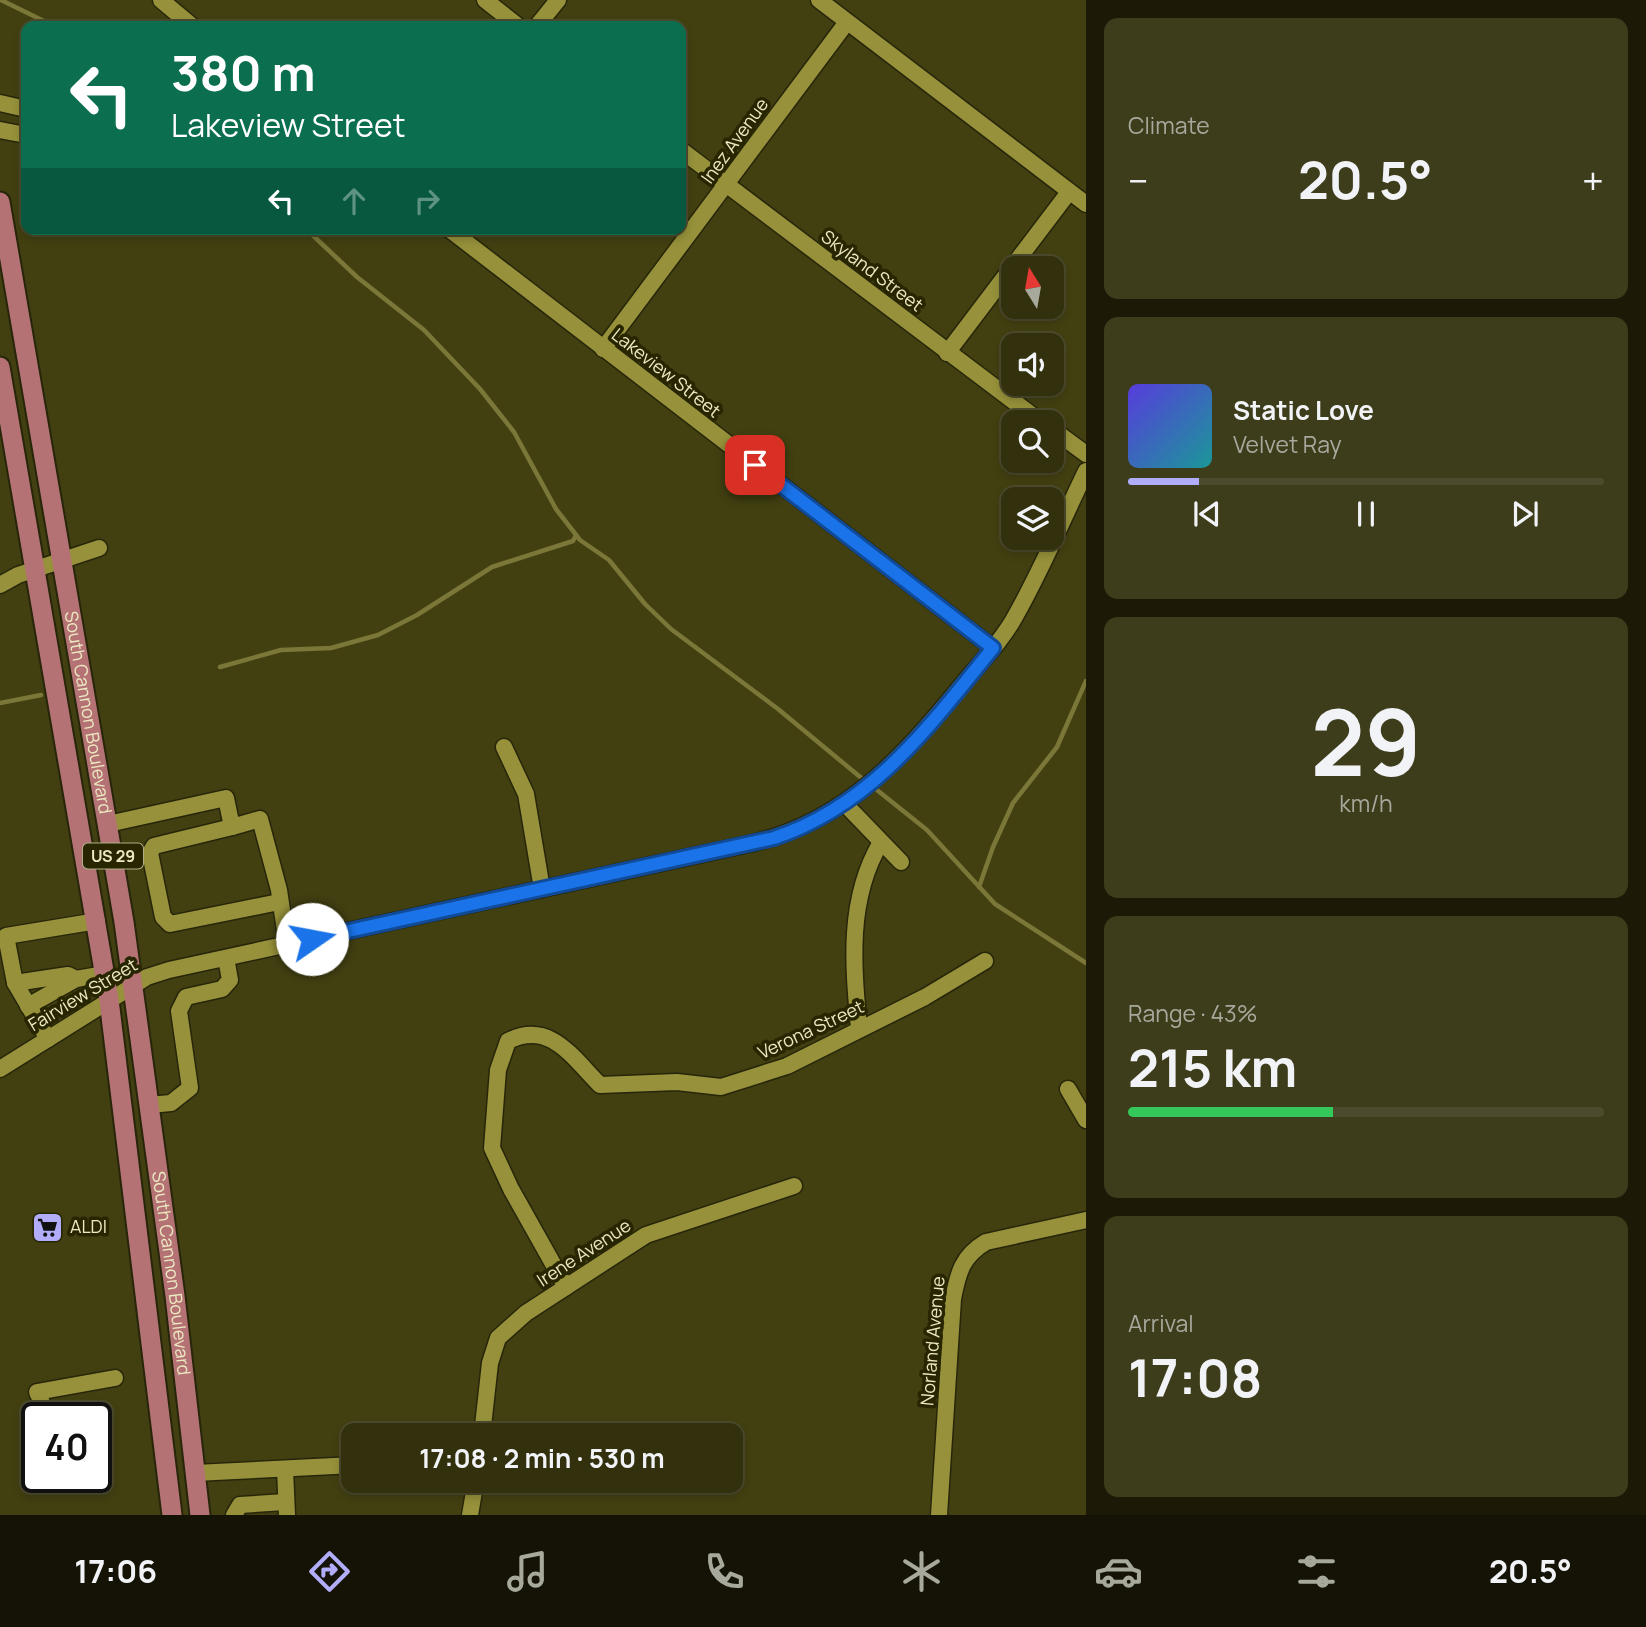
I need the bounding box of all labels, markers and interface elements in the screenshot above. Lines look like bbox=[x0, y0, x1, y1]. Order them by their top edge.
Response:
text: 380 m bbox=[171, 39, 316, 106]
icon: left bbox=[56, 49, 147, 140]
street label: Inez Avenue bbox=[695, 93, 773, 188]
text: Lakeview Street bbox=[171, 103, 405, 147]
text: Climate bbox=[1128, 109, 1210, 141]
text: 20.5° bbox=[1298, 144, 1433, 215]
text: − bbox=[1128, 154, 1149, 206]
text: + bbox=[1582, 154, 1604, 206]
icon: left bbox=[262, 182, 300, 220]
icon: ahead bbox=[335, 182, 373, 220]
icon: right bbox=[408, 182, 446, 220]
street label: Skyland Street bbox=[817, 224, 928, 316]
north arrow bbox=[1001, 256, 1064, 318]
map controls bbox=[1001, 256, 1064, 550]
street label: Lakeview Street bbox=[607, 322, 726, 422]
button: sound bbox=[1001, 333, 1064, 396]
text: Static Love bbox=[1233, 392, 1374, 428]
button: search bbox=[1001, 410, 1064, 473]
text: Velvet Ray bbox=[1233, 428, 1342, 460]
pin bbox=[725, 435, 785, 495]
icon: arrive bbox=[736, 446, 774, 484]
button: layers bbox=[1001, 487, 1064, 550]
icon: previous bbox=[1188, 495, 1226, 533]
icon: pause bbox=[1347, 495, 1385, 533]
icon: next bbox=[1506, 495, 1544, 533]
street label: South Cannon Boulevard bbox=[60, 609, 118, 816]
text: 29 bbox=[1311, 679, 1421, 803]
text: km/h bbox=[1339, 787, 1393, 819]
road number: US 29 bbox=[83, 844, 143, 869]
position arrow bbox=[275, 902, 349, 976]
street label: Fairview Street bbox=[24, 952, 141, 1036]
street label: Verona Street bbox=[754, 994, 867, 1064]
text: Range · 43% bbox=[1128, 997, 1257, 1029]
text: 215 km bbox=[1128, 1032, 1297, 1103]
street label: South Cannon Boulevard bbox=[147, 1170, 197, 1376]
supermarket icon: ALDI bbox=[30, 1210, 64, 1244]
street label: Irene Avenue bbox=[532, 1213, 635, 1291]
place label: ALDI bbox=[70, 1214, 107, 1238]
street label: Norland Avenue bbox=[914, 1275, 950, 1407]
text: Arrival bbox=[1128, 1307, 1194, 1339]
text: 17:08 bbox=[1128, 1342, 1262, 1413]
speed limit sign: 40 bbox=[21, 1402, 112, 1493]
text: 17:08 · 2 min · 530 m bbox=[419, 1440, 665, 1476]
icon: directions bbox=[305, 1547, 354, 1596]
icon: music bbox=[503, 1547, 552, 1596]
icon: phone bbox=[700, 1547, 749, 1596]
icon: climate bbox=[897, 1547, 946, 1596]
icon: car bbox=[1094, 1547, 1143, 1596]
icon: filters bbox=[1292, 1547, 1341, 1596]
text: 17:06 bbox=[74, 1549, 157, 1593]
text: 20.5° bbox=[1489, 1549, 1572, 1593]

